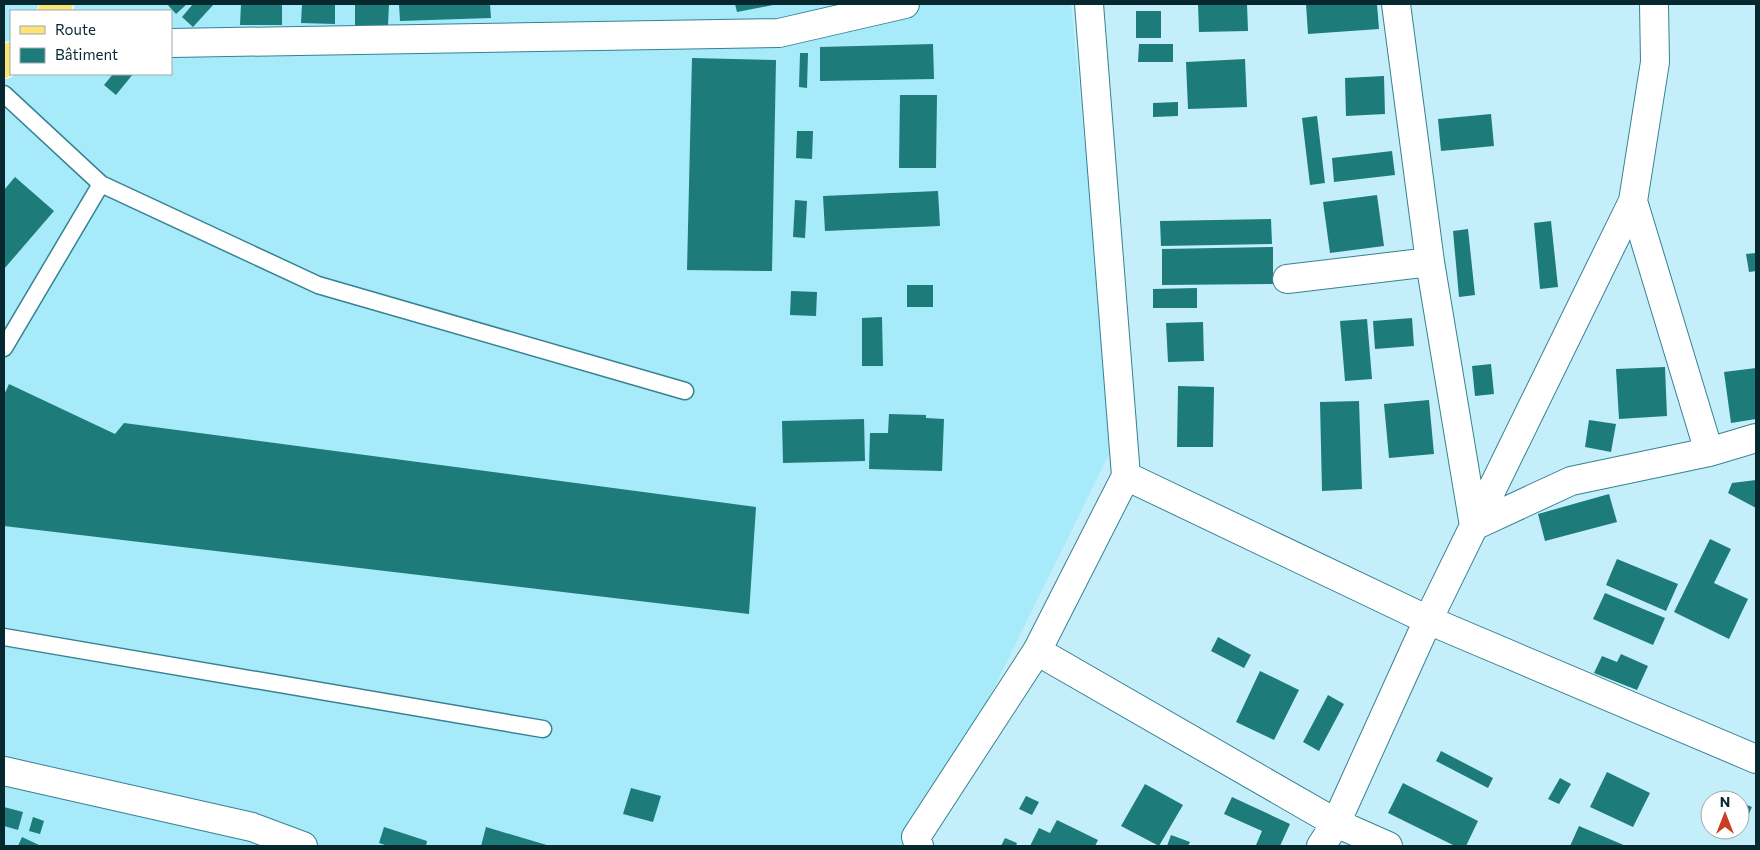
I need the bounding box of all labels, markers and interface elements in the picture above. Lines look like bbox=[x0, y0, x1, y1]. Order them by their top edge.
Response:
legend bbox=[10, 10, 172, 75]
text: Route bbox=[55, 20, 96, 38]
text: Bâtiment bbox=[55, 45, 118, 63]
north arrow bbox=[1700, 790, 1750, 840]
text: N bbox=[1720, 793, 1730, 810]

